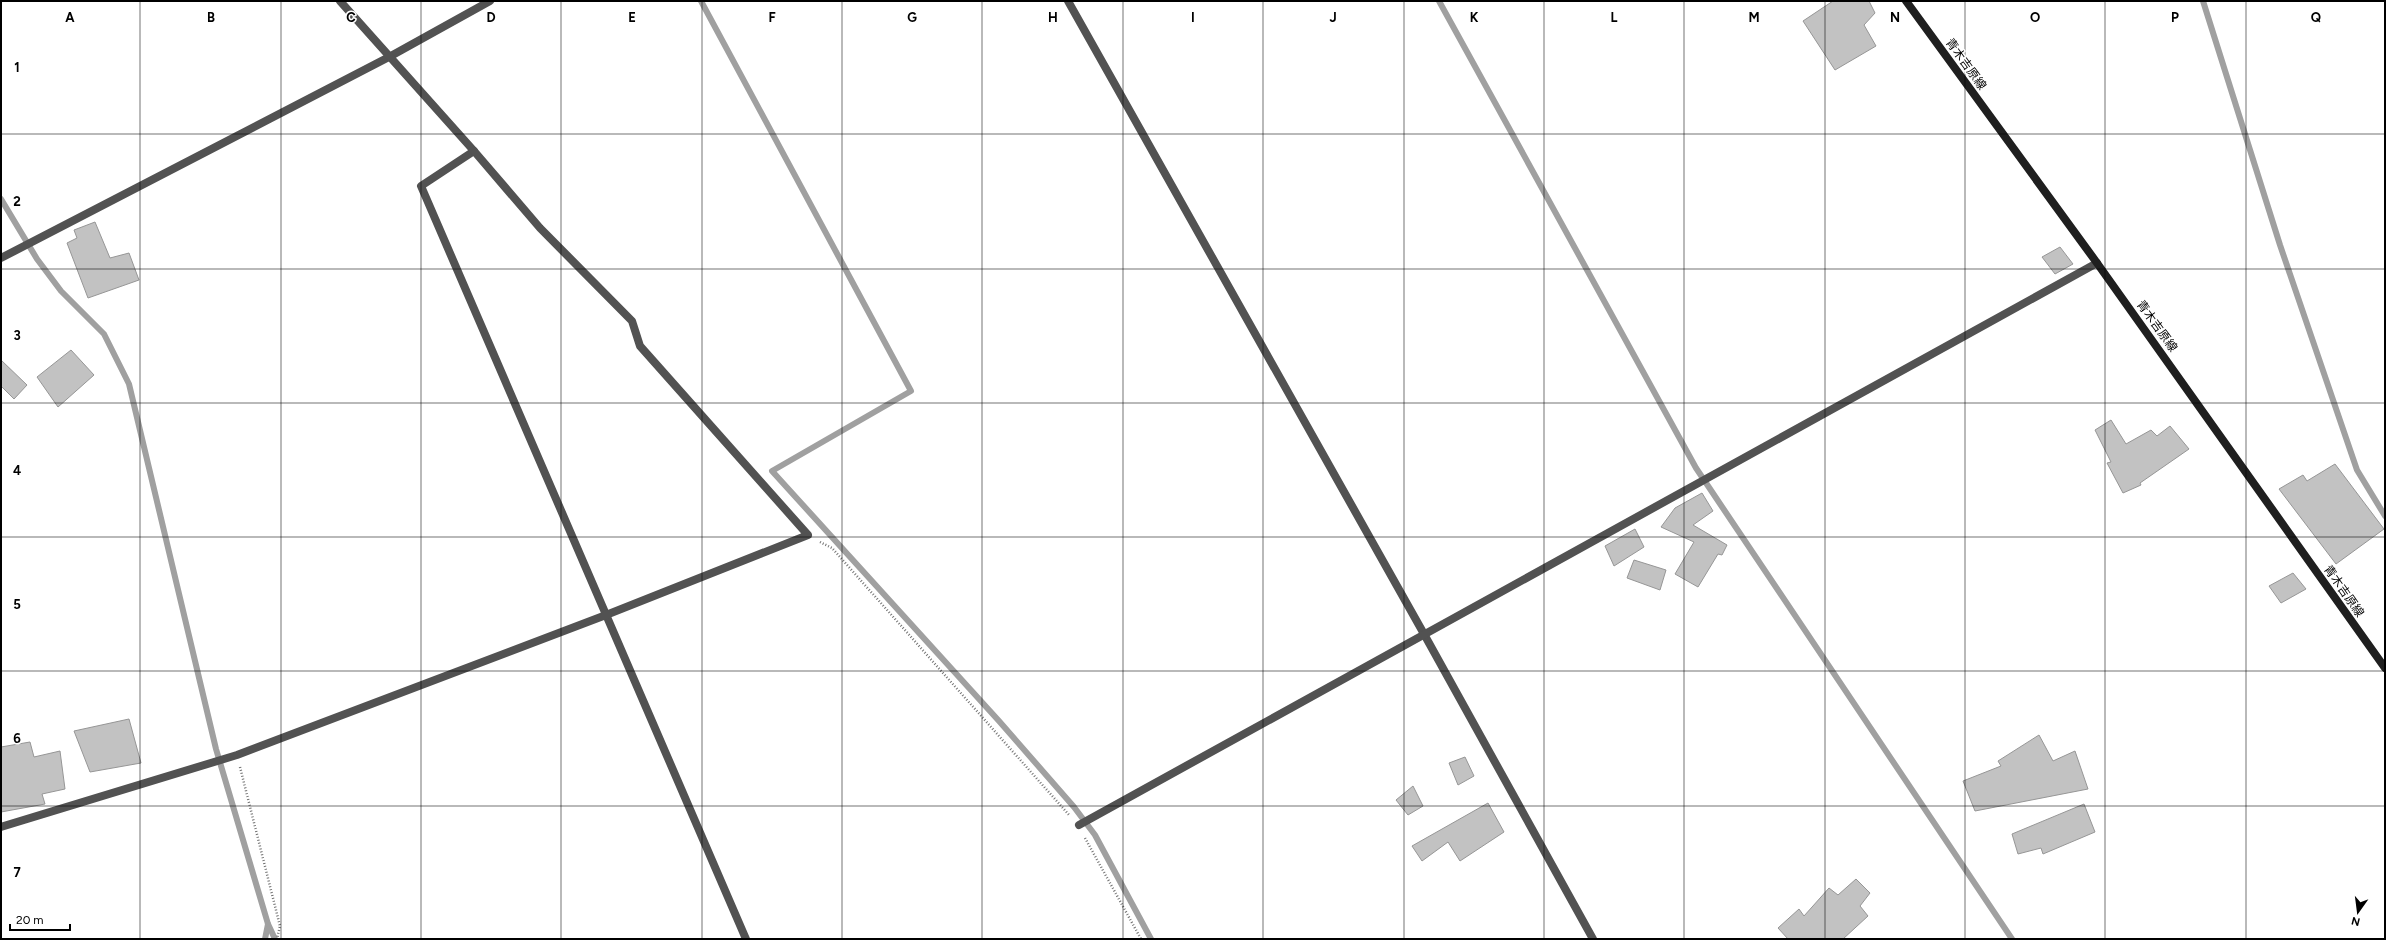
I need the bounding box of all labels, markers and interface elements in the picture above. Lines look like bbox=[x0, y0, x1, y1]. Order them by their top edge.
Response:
text: A bbox=[65, 10, 75, 25]
text: B bbox=[207, 10, 215, 25]
text: C bbox=[346, 10, 356, 25]
text: D bbox=[486, 10, 496, 25]
text: E bbox=[628, 10, 636, 25]
text: F bbox=[768, 10, 776, 25]
text: G bbox=[907, 10, 917, 25]
text: H bbox=[1048, 10, 1058, 25]
text: I bbox=[1191, 10, 1195, 25]
text: J bbox=[1329, 10, 1337, 25]
text: K bbox=[1470, 10, 1479, 25]
text: L bbox=[1611, 10, 1618, 25]
text: M bbox=[1748, 10, 1760, 25]
text: N bbox=[1890, 10, 1900, 25]
text: O bbox=[2030, 10, 2040, 25]
text: P bbox=[2171, 10, 2179, 25]
text: Q bbox=[2311, 10, 2321, 25]
street label: 青木吉原線 bbox=[1943, 36, 1989, 92]
text: 1 bbox=[14, 60, 20, 75]
text: 2 bbox=[13, 194, 21, 209]
street label: 青木吉原線 bbox=[2134, 298, 2180, 354]
text: 3 bbox=[13, 328, 21, 343]
text: 4 bbox=[13, 463, 21, 478]
street label: 青木吉原線 bbox=[2321, 562, 2367, 620]
text: 5 bbox=[13, 597, 21, 612]
text: 6 bbox=[13, 731, 21, 746]
text: 7 bbox=[13, 865, 21, 880]
north arrow bbox=[2338, 892, 2378, 932]
scale bar bbox=[10, 906, 70, 932]
text: 20 m bbox=[16, 913, 44, 927]
text: N bbox=[2350, 914, 2361, 929]

